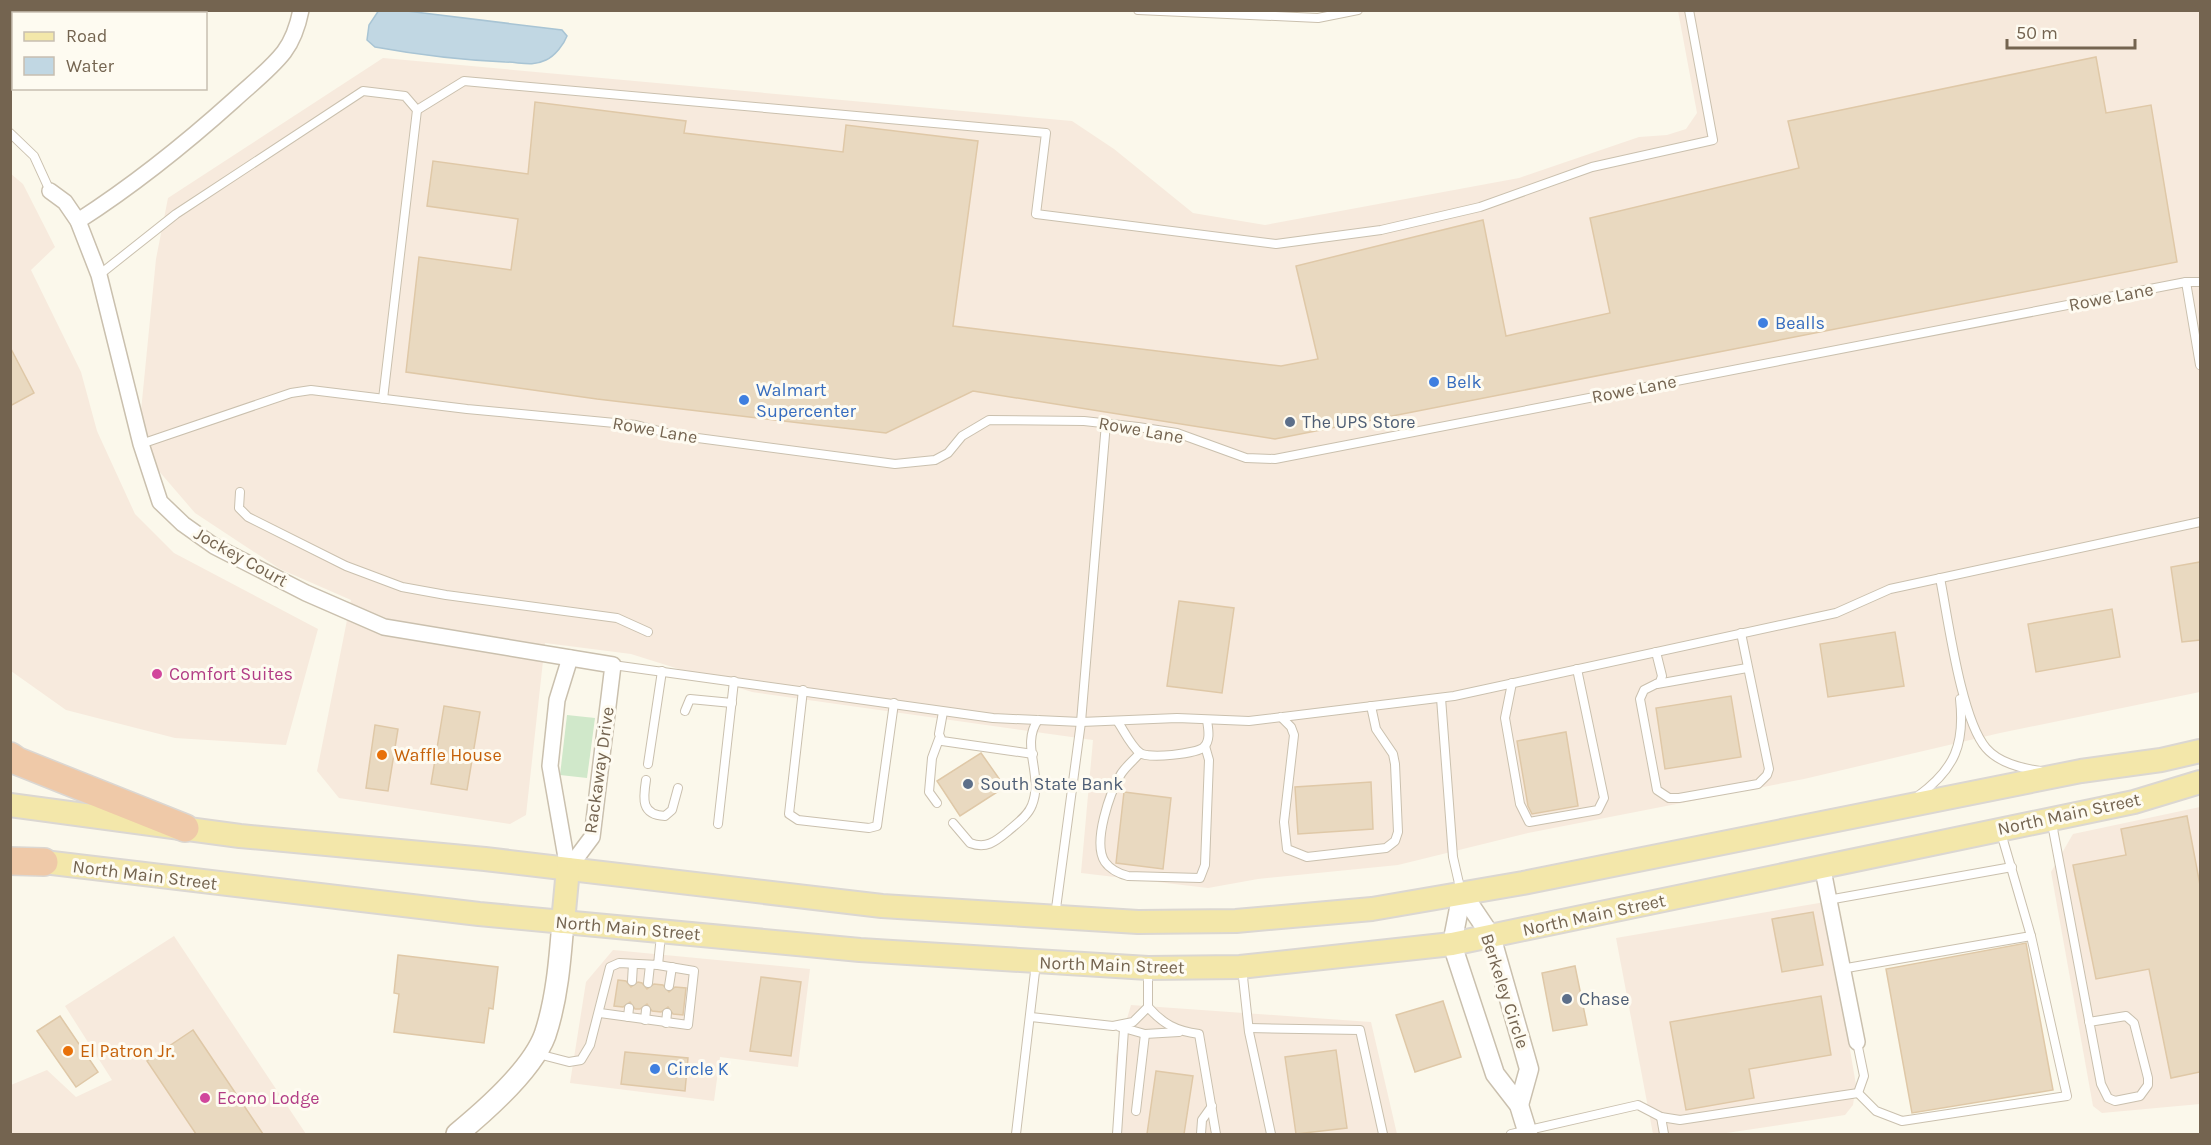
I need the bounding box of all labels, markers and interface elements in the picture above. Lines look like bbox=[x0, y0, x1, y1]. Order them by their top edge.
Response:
legend bbox=[12, 12, 207, 90]
scale bar bbox=[2007, 12, 2134, 50]
text: 50 m bbox=[2016, 22, 2058, 44]
text: Road bbox=[66, 25, 107, 47]
text: Water bbox=[66, 55, 114, 77]
street label: Rowe Lane bbox=[2067, 278, 2155, 316]
place label: Bealls bbox=[1775, 312, 1825, 334]
marker: Bealls bbox=[1756, 316, 1770, 330]
street label: Rowe Lane bbox=[1590, 370, 1678, 408]
place label: Belk bbox=[1446, 371, 1482, 393]
marker: Belk bbox=[1427, 375, 1441, 389]
place label: Walmart Supercenter bbox=[756, 379, 856, 422]
marker: Walmart Supercenter bbox=[737, 393, 751, 407]
place label: The UPS Store bbox=[1302, 411, 1416, 433]
street label: Rowe Lane bbox=[611, 412, 699, 448]
street label: Rowe Lane bbox=[1097, 412, 1185, 448]
marker: The UPS Store bbox=[1283, 415, 1297, 429]
street label: Jockey Court bbox=[190, 522, 292, 592]
place label: Comfort Suites bbox=[169, 663, 293, 685]
marker: Comfort Suites bbox=[150, 667, 164, 681]
street label: Rackaway Drive bbox=[579, 705, 619, 835]
place label: Waffle House bbox=[394, 744, 502, 766]
marker: Waffle House bbox=[375, 748, 389, 762]
place label: South State Bank bbox=[980, 773, 1123, 795]
marker: South State Bank bbox=[961, 777, 975, 791]
street label: North Main Street bbox=[1995, 788, 2143, 840]
street label: North Main Street bbox=[71, 855, 219, 895]
street label: North Main Street bbox=[1520, 889, 1668, 941]
street label: North Main Street bbox=[554, 911, 702, 945]
street label: Berkeley Circle bbox=[1476, 931, 1534, 1051]
street label: North Main Street bbox=[1039, 951, 1185, 979]
place label: Chase bbox=[1579, 988, 1630, 1010]
marker: Chase bbox=[1560, 992, 1574, 1006]
place label: El Patron Jr. bbox=[80, 1040, 175, 1062]
marker: El Patron Jr. bbox=[61, 1044, 75, 1058]
place label: Circle K bbox=[667, 1058, 729, 1080]
marker: Circle K bbox=[648, 1062, 662, 1076]
place label: Econo Lodge bbox=[217, 1087, 320, 1109]
marker: Econo Lodge bbox=[198, 1091, 212, 1105]

